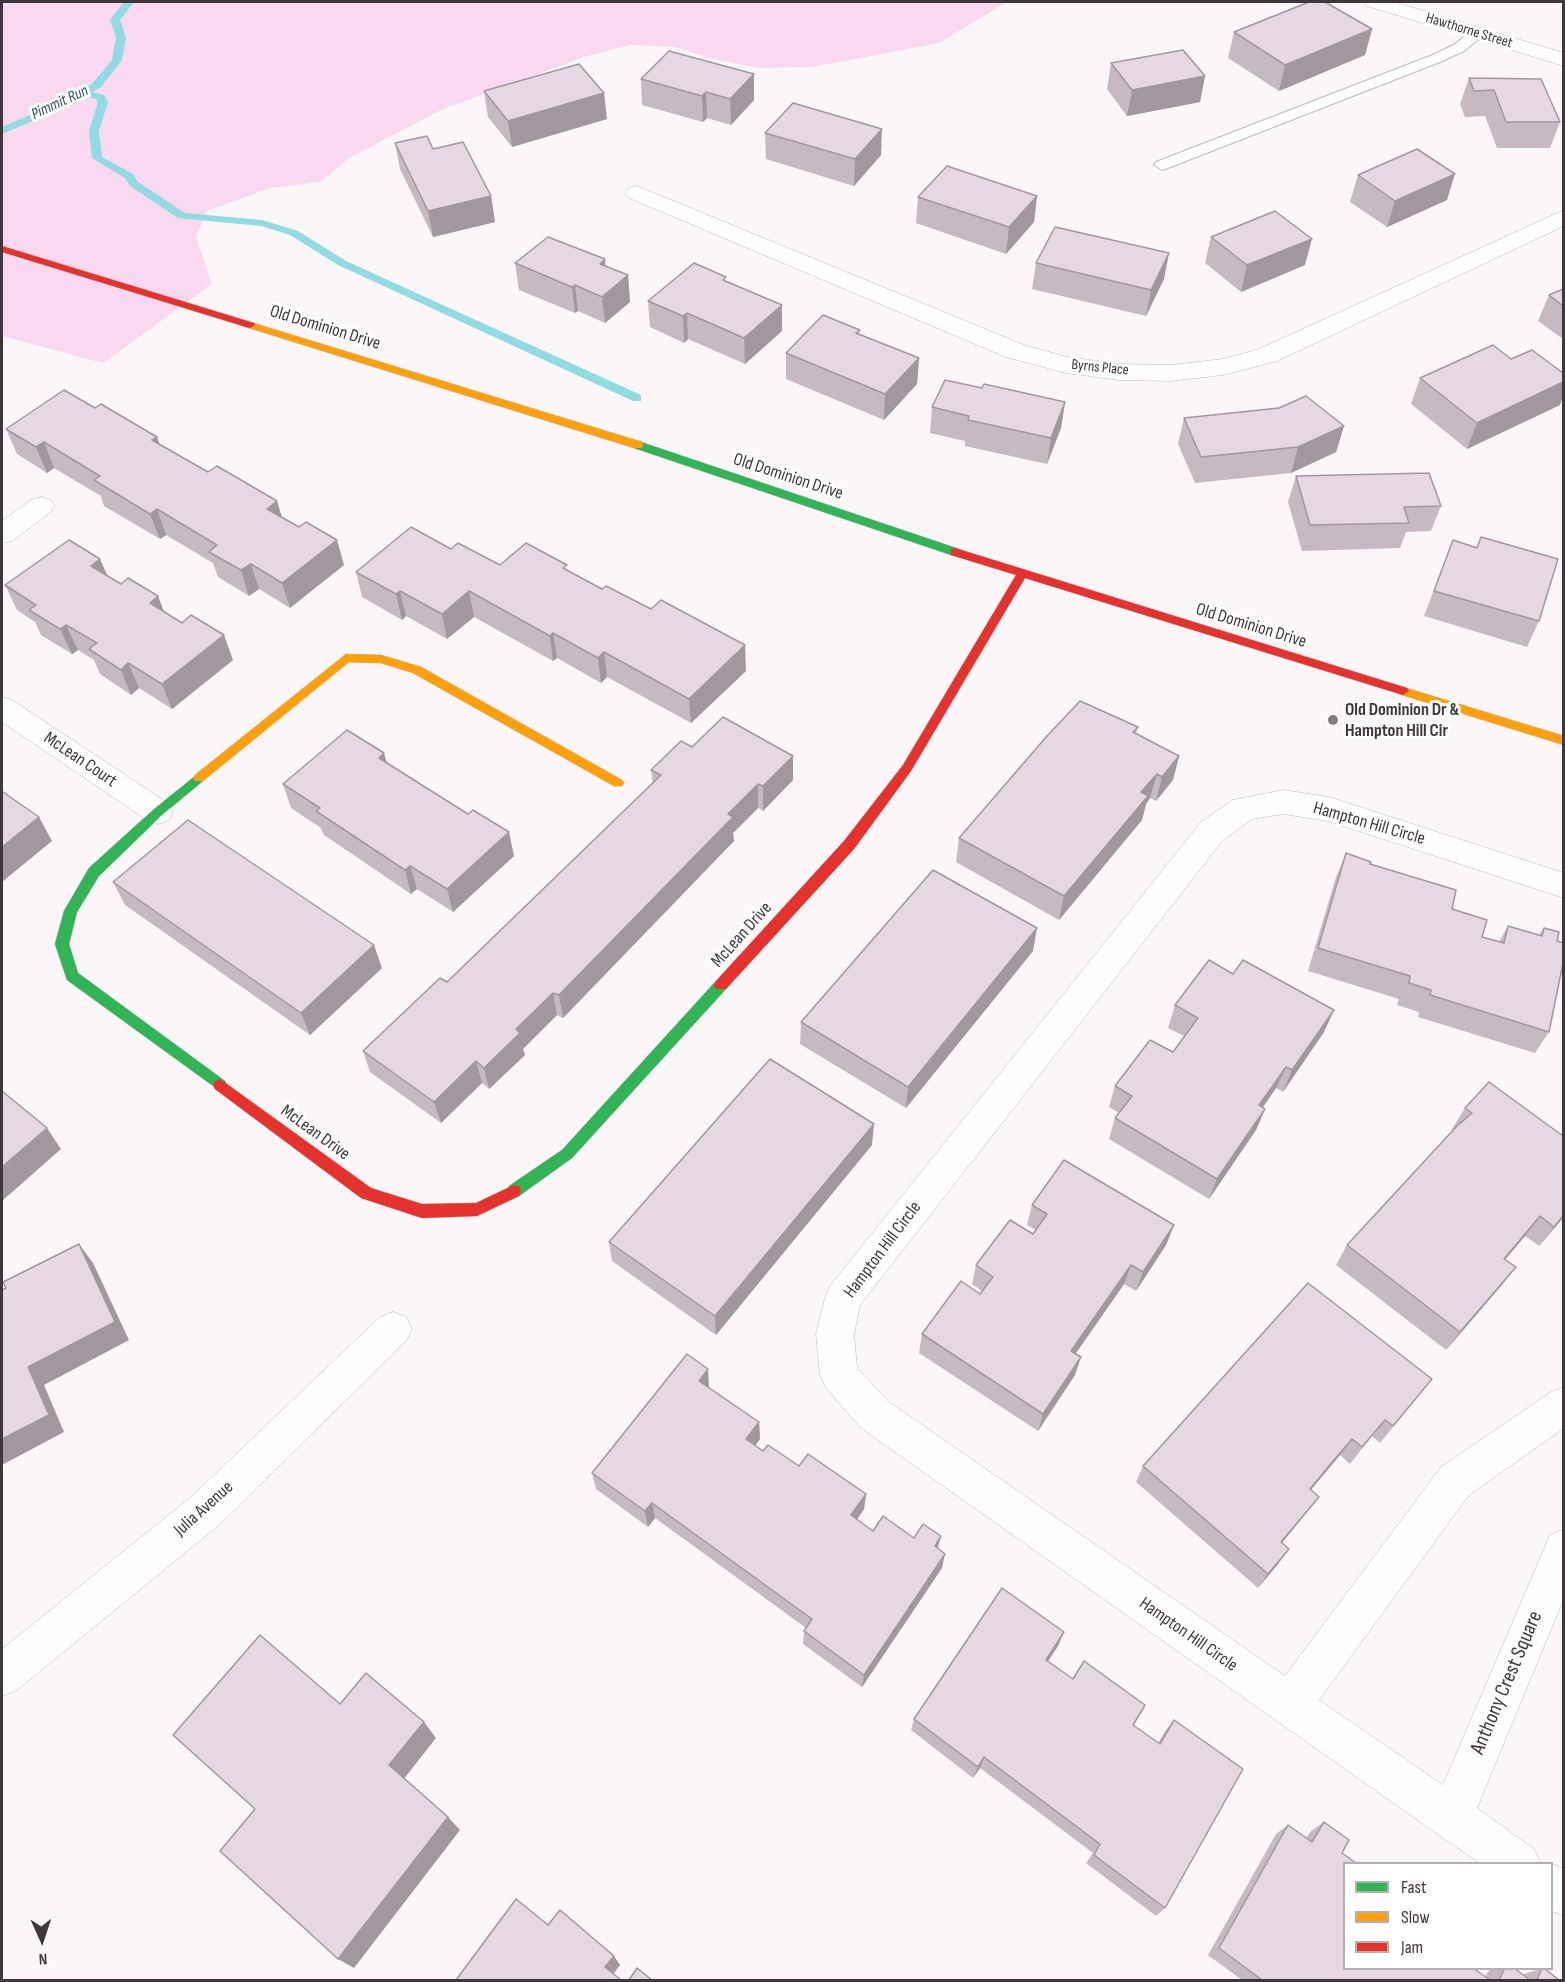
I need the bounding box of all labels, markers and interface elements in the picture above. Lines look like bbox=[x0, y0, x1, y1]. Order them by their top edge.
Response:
street label: Hawthorne Street bbox=[1423, 9, 1515, 53]
water label: Pimmit Run bbox=[29, 82, 91, 124]
street label: Old Dominion Drive bbox=[267, 301, 383, 355]
street label: Byrns Place bbox=[1070, 356, 1130, 380]
street label: Old Dominion Drive bbox=[730, 449, 846, 505]
street label: Old Dominion Drive bbox=[1193, 599, 1309, 653]
place label: Old Dominion Dr & Hampton Hill Cir bbox=[1345, 699, 1459, 742]
marker: Old Dominion Dr & Hampton Hill Cir bbox=[1326, 713, 1340, 727]
street label: McLean Court bbox=[39, 728, 121, 792]
street label: Hampton Hill Circle bbox=[1311, 798, 1427, 850]
street label: McLean Drive bbox=[707, 898, 777, 972]
street label: McLean Drive bbox=[276, 1101, 354, 1165]
street label: Hampton Hill Circle bbox=[840, 1197, 926, 1303]
street label: Julia Avenue bbox=[170, 1477, 238, 1541]
street label: Hampton Hill Circle bbox=[1135, 1593, 1241, 1677]
street label: Anthony Crest Square bbox=[1465, 1608, 1549, 1758]
legend bbox=[1343, 1862, 1553, 1970]
text: Fast bbox=[1401, 1877, 1426, 1898]
text: Slow bbox=[1401, 1907, 1430, 1928]
north arrow bbox=[12, 1910, 72, 1970]
text: Jam bbox=[1401, 1937, 1423, 1958]
text: N bbox=[38, 1949, 48, 1968]

